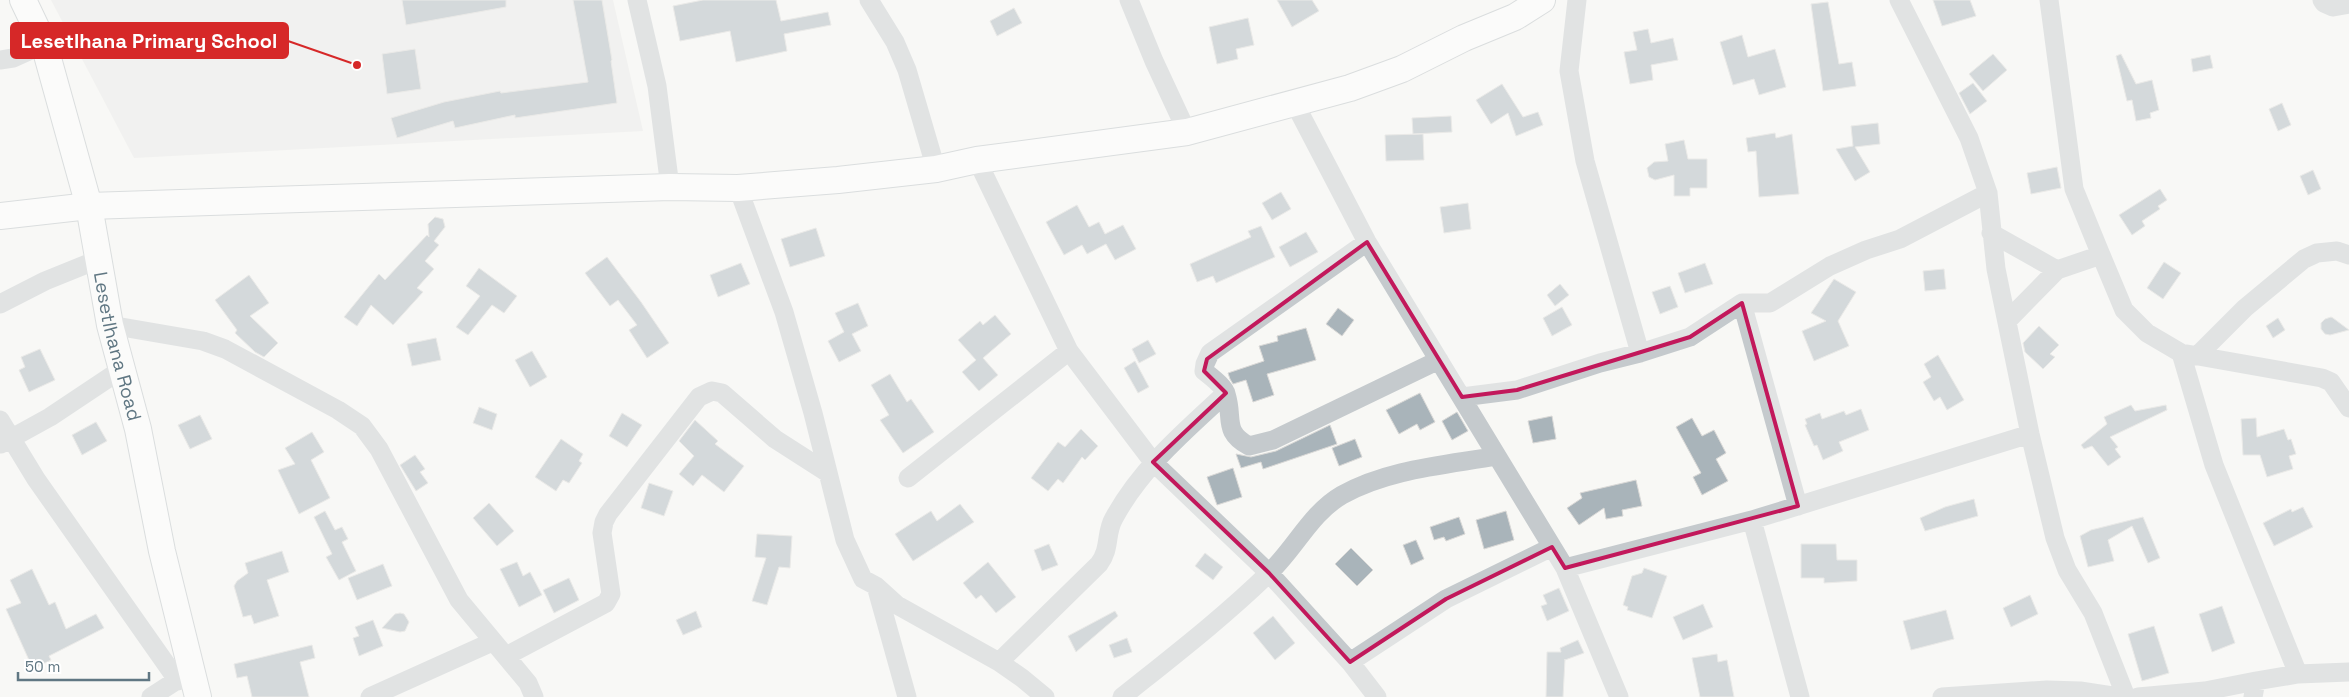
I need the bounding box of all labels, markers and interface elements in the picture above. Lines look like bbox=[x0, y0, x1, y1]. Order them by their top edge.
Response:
callout: Lesetlhana Primary School bbox=[11, 23, 288, 58]
text: Lesetlhana Primary School bbox=[21, 28, 277, 54]
street label: Lesetlhana Road bbox=[88, 270, 147, 424]
scale bar bbox=[18, 650, 149, 682]
text: 50 m bbox=[25, 657, 60, 676]

